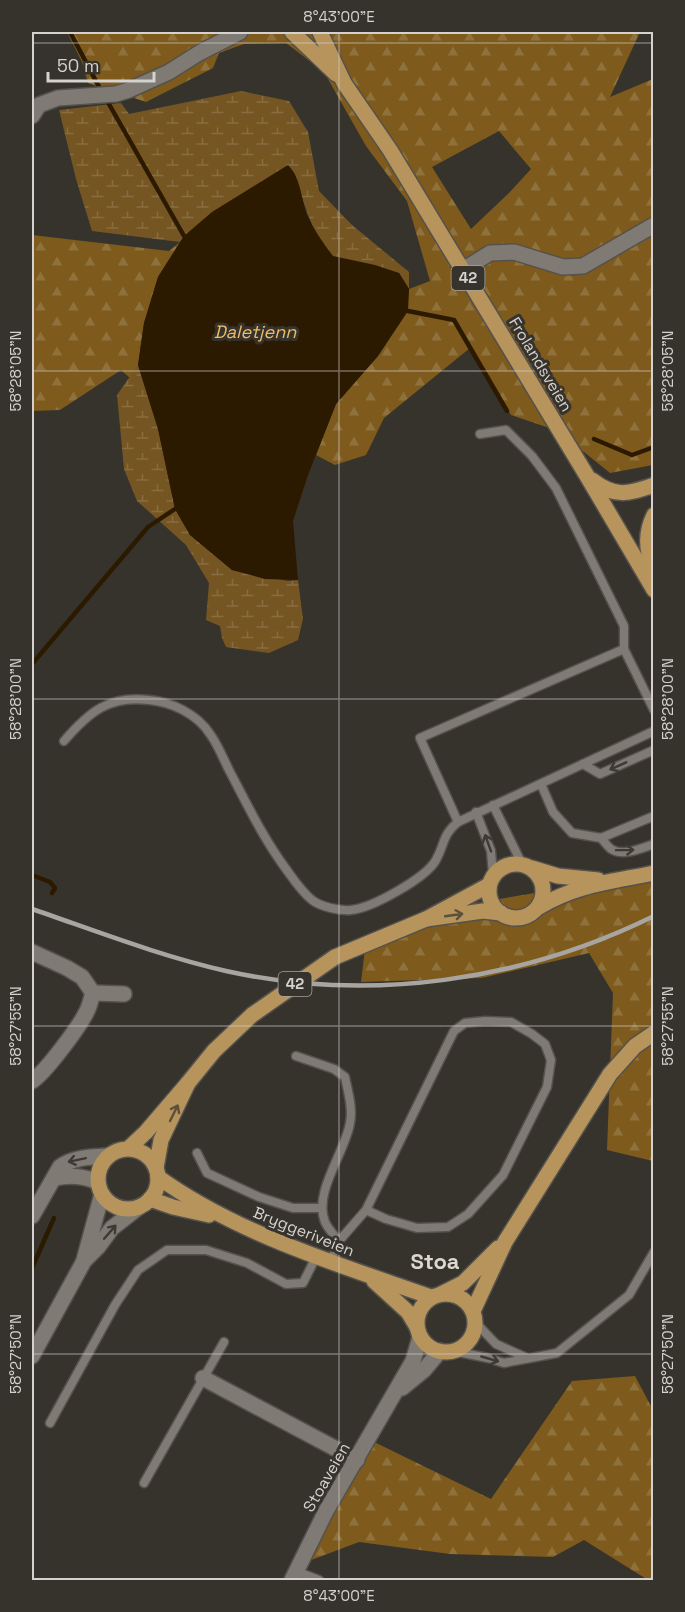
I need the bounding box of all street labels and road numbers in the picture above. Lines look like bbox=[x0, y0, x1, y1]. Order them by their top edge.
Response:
road number: 42 bbox=[452, 266, 484, 290]
street label: Frolandsveien bbox=[504, 313, 577, 415]
road number: 42 bbox=[278, 972, 312, 996]
street label: Bryggeriveien bbox=[250, 1202, 358, 1261]
street label: Stoaveien bbox=[298, 1439, 355, 1516]

